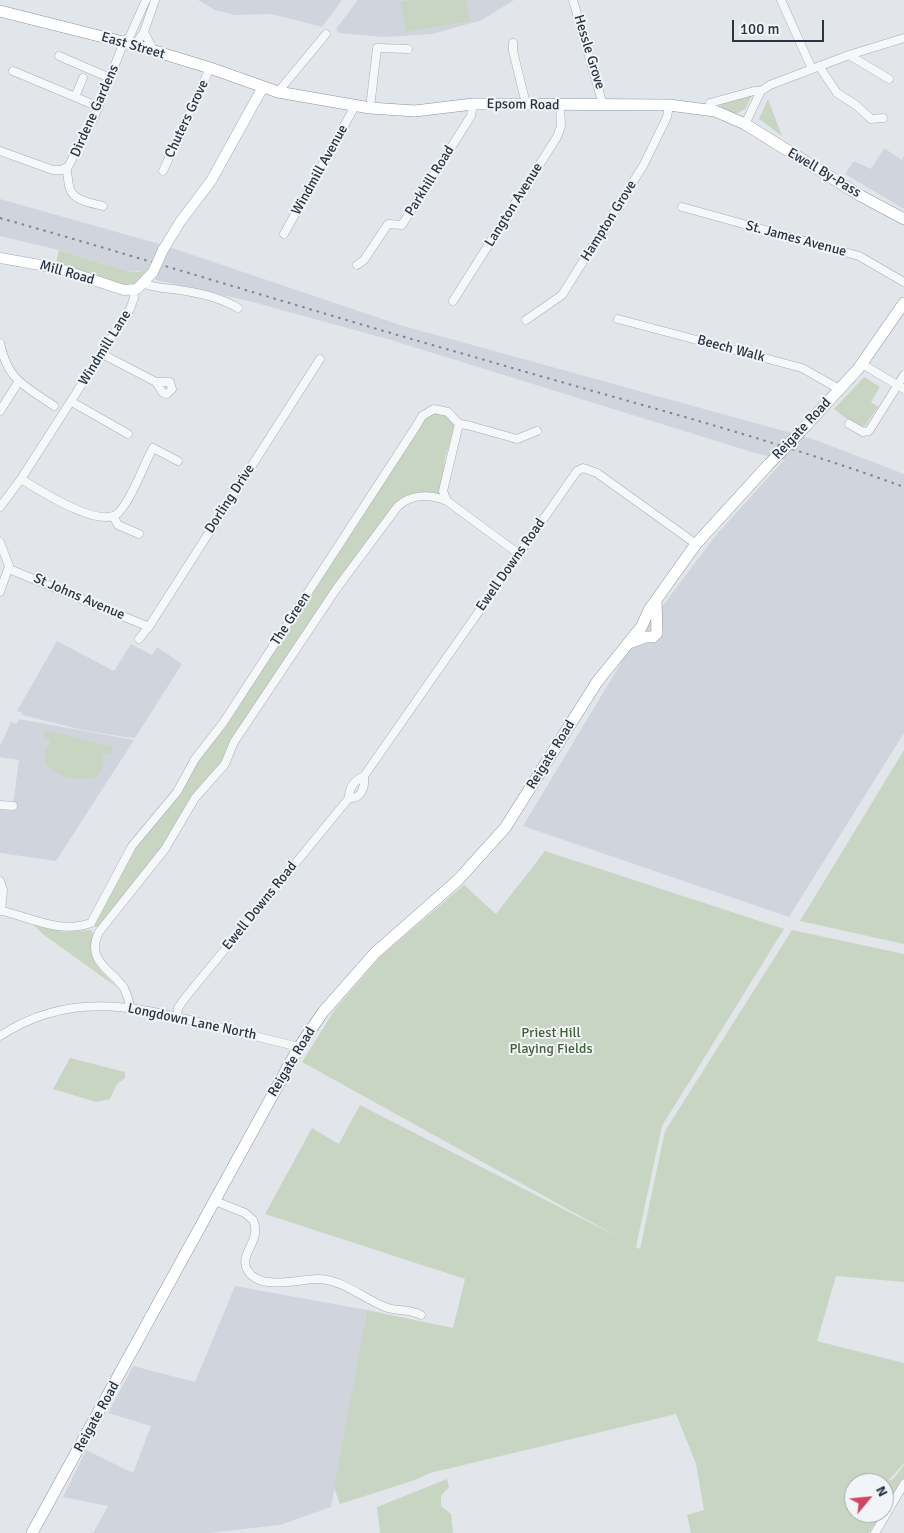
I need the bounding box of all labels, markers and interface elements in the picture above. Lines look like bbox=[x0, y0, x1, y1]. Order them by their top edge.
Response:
scale bar bbox=[734, 10, 826, 42]
street label: Hessle Grove bbox=[570, 13, 608, 91]
text: 100 m bbox=[740, 20, 780, 38]
street label: East Street bbox=[99, 29, 167, 63]
street label: Dirdene Gardens bbox=[67, 62, 123, 160]
street label: Chuters Grove bbox=[162, 77, 212, 161]
street label: Epsom Road bbox=[486, 96, 560, 114]
street label: Windmill Avenue bbox=[288, 122, 352, 218]
street label: Parkhill Road bbox=[402, 143, 458, 219]
street label: Ewell By-Pass bbox=[784, 145, 864, 201]
street label: Langton Avenue bbox=[481, 160, 547, 250]
street label: Hampton Grove bbox=[577, 177, 641, 265]
street label: St. James Avenue bbox=[744, 217, 848, 261]
street label: Mill Road bbox=[38, 257, 96, 289]
street label: Windmill Lane bbox=[75, 307, 135, 389]
street label: Beech Walk bbox=[695, 332, 767, 366]
street label: Reigate Road bbox=[769, 395, 835, 463]
street label: Dorling Drive bbox=[202, 461, 258, 537]
street label: Ewell Downs Road bbox=[473, 516, 549, 614]
street label: St Johns Avenue bbox=[31, 570, 127, 624]
street label: The Green bbox=[268, 589, 314, 649]
street label: Reigate Road bbox=[523, 717, 579, 793]
street label: Ewell Downs Road bbox=[219, 858, 301, 954]
street label: Longdown Lane North bbox=[126, 1000, 258, 1044]
street label: Reigate Road bbox=[265, 1024, 319, 1100]
park label: Priest Hill Playing Fields bbox=[509, 1025, 593, 1058]
street label: Reigate Road bbox=[71, 1379, 123, 1455]
north arrow bbox=[844, 1473, 894, 1523]
text: N bbox=[872, 1483, 892, 1499]

